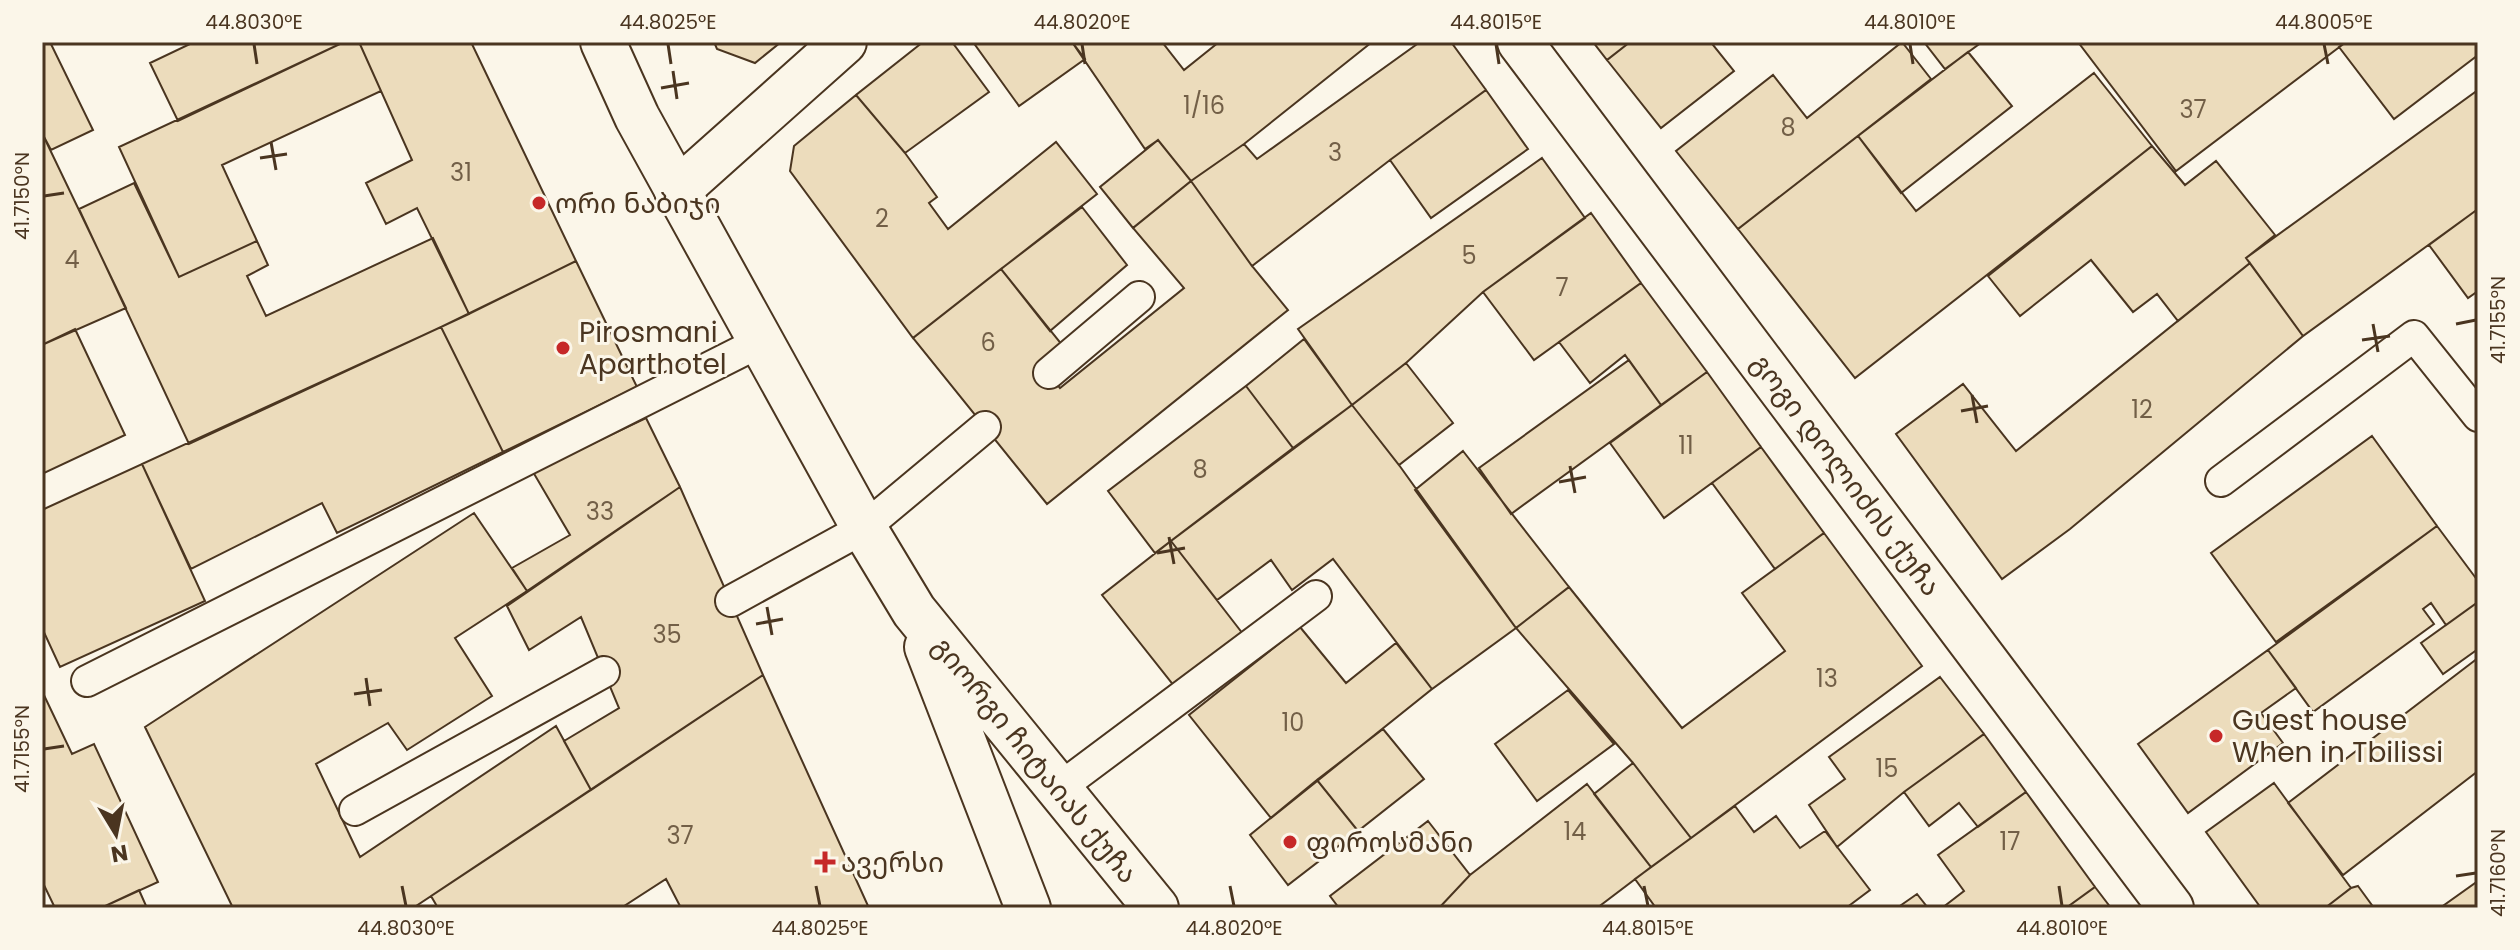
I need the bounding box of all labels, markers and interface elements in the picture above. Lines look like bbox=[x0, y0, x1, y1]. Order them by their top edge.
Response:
text: 44.8030°E bbox=[205, 8, 303, 36]
text: 44.8025°E bbox=[619, 8, 717, 36]
text: 44.8020°E bbox=[1033, 8, 1131, 36]
text: 44.8015°E bbox=[1450, 8, 1542, 36]
text: 44.8010°E bbox=[1864, 8, 1956, 36]
text: 44.8005°E bbox=[2275, 8, 2373, 36]
house number: 1/16 bbox=[1183, 89, 1225, 122]
house number: 37 bbox=[2179, 93, 2207, 126]
house number: 8 bbox=[1780, 111, 1796, 144]
house number: 3 bbox=[1328, 136, 1342, 169]
text: 41.7150°N bbox=[8, 152, 36, 240]
house number: 31 bbox=[450, 156, 472, 189]
place label: ორი ნაბიჯი bbox=[555, 184, 721, 223]
marker: ორი ნაბიჯი bbox=[530, 194, 548, 212]
house number: 2 bbox=[875, 202, 889, 235]
house number: 5 bbox=[1461, 239, 1477, 272]
house number: 4 bbox=[64, 243, 80, 276]
house number: 7 bbox=[1555, 271, 1569, 304]
text: 41.7155°N bbox=[2484, 276, 2512, 364]
place label: Pirosmani Aparthotel bbox=[579, 313, 727, 384]
house number: 6 bbox=[980, 326, 996, 359]
marker: Pirosmani Aparthotel bbox=[554, 339, 572, 357]
street label: გოგი დოლიძის ქუჩა bbox=[1742, 346, 1950, 604]
house number: 12 bbox=[2131, 393, 2153, 426]
house number: 11 bbox=[1678, 429, 1694, 462]
house number: 8 bbox=[1192, 453, 1208, 486]
house number: 33 bbox=[586, 495, 614, 528]
house number: 35 bbox=[652, 618, 682, 651]
street label: გიორგი ჩიტაიას ქუჩა bbox=[923, 628, 1147, 892]
house number: 13 bbox=[1816, 662, 1838, 695]
place label: Guest house When in Tbilissi bbox=[2232, 701, 2443, 772]
text: 41.7155°N bbox=[8, 705, 36, 793]
house number: 10 bbox=[1282, 706, 1304, 739]
marker: Guest house When in Tbilissi bbox=[2207, 727, 2225, 745]
house number: 15 bbox=[1876, 752, 1898, 785]
north arrow bbox=[76, 794, 156, 874]
house number: 14 bbox=[1564, 815, 1586, 848]
house number: 37 bbox=[666, 819, 694, 852]
place label: ფიროსმანი bbox=[1306, 823, 1473, 862]
house number: 17 bbox=[2000, 825, 2020, 858]
text: 41.7160°N bbox=[2484, 829, 2512, 917]
marker: ფიროსმანი bbox=[1281, 833, 1299, 851]
text: N bbox=[109, 837, 130, 870]
place label: ავერსი bbox=[841, 843, 944, 882]
marker: ავერსი bbox=[816, 853, 834, 871]
text: 44.8030°E bbox=[357, 914, 455, 942]
text: 44.8025°E bbox=[771, 914, 869, 942]
text: 44.8020°E bbox=[1185, 914, 1283, 942]
text: 44.8015°E bbox=[1602, 914, 1694, 942]
text: 44.8010°E bbox=[2016, 914, 2108, 942]

